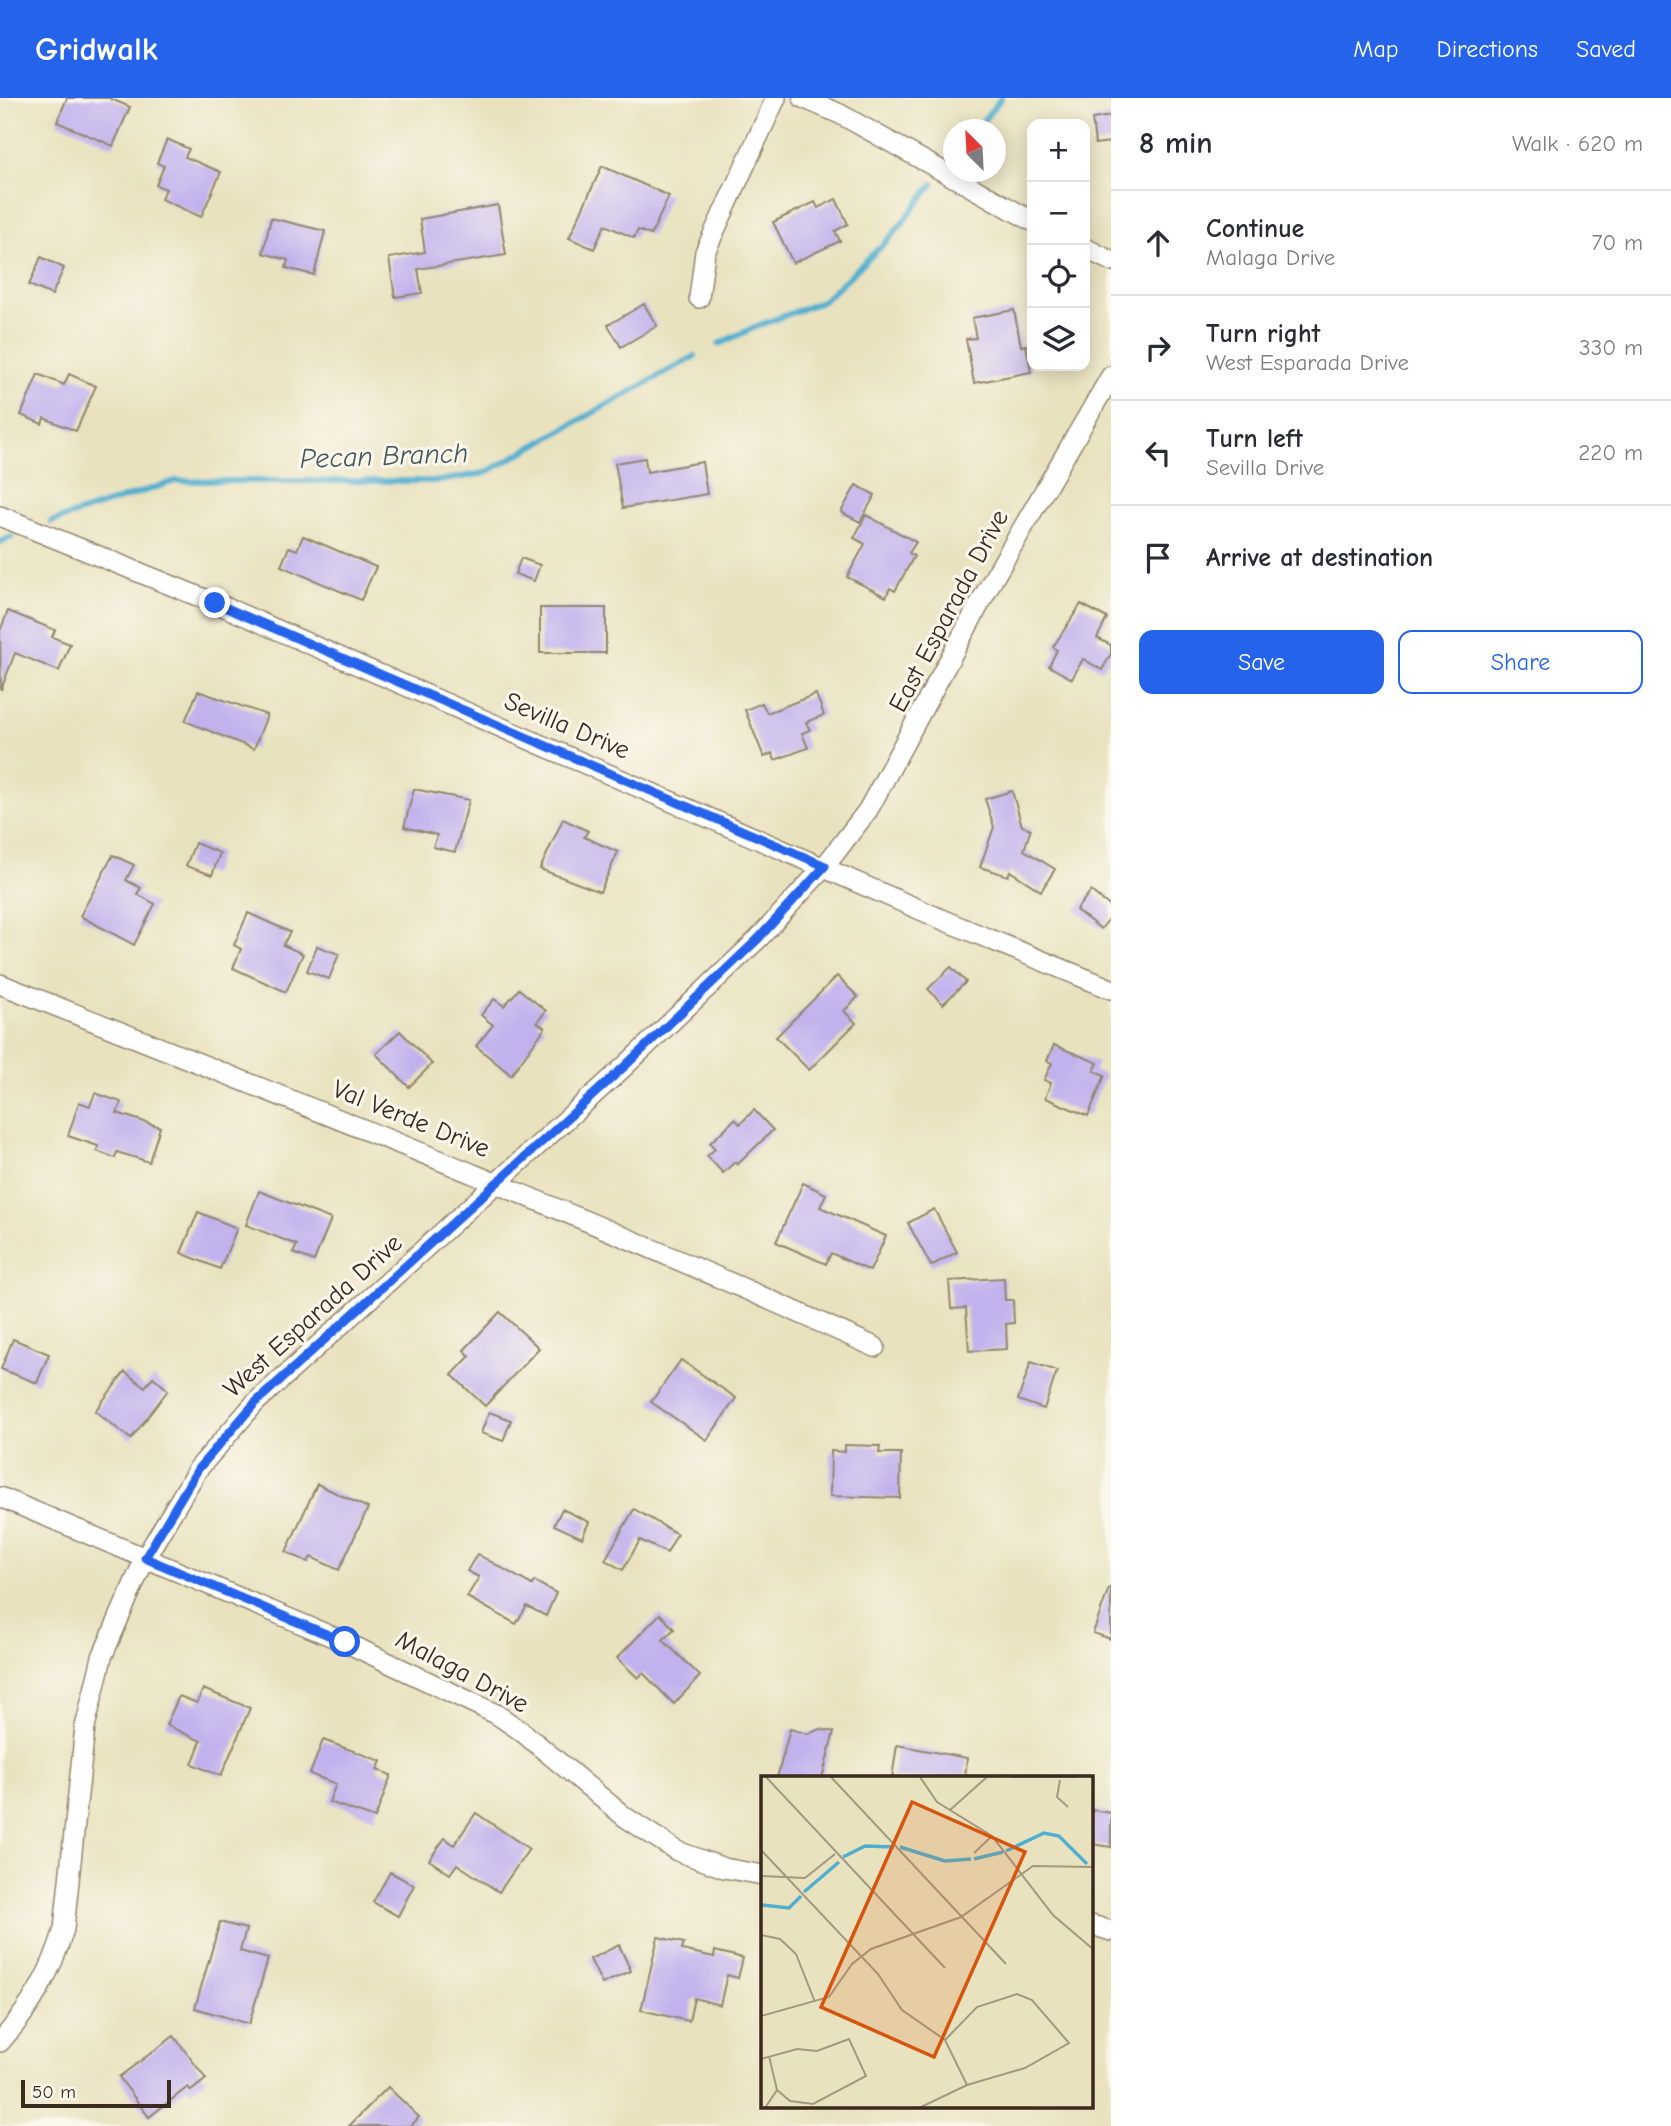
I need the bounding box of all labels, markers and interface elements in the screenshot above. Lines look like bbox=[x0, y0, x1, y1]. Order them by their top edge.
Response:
text: Gridwalk bbox=[35, 30, 158, 68]
text: Map bbox=[1353, 35, 1399, 63]
text: Directions bbox=[1437, 35, 1538, 63]
text: Saved bbox=[1576, 35, 1636, 63]
north arrow bbox=[943, 119, 1006, 182]
map controls bbox=[1027, 119, 1090, 371]
button: + bbox=[1027, 119, 1090, 182]
text: 8 min bbox=[1139, 126, 1213, 161]
text: Walk · 620 m bbox=[1512, 130, 1643, 157]
button: − bbox=[1027, 182, 1090, 245]
text: Continue bbox=[1206, 214, 1304, 244]
icon: ahead bbox=[1139, 224, 1177, 262]
text: 70 m bbox=[1591, 229, 1643, 256]
text: Malaga Drive bbox=[1206, 244, 1335, 271]
button: locate bbox=[1027, 245, 1090, 308]
button: layers bbox=[1027, 308, 1090, 371]
text: Turn right bbox=[1206, 319, 1320, 349]
icon: right bbox=[1139, 329, 1177, 367]
text: 330 m bbox=[1579, 334, 1643, 361]
text: West Esparada Drive bbox=[1206, 349, 1409, 376]
text: Turn left bbox=[1206, 424, 1303, 454]
icon: left bbox=[1139, 434, 1177, 472]
water label: Pecan Branch bbox=[299, 437, 469, 475]
text: 220 m bbox=[1578, 439, 1643, 466]
text: Sevilla Drive bbox=[1206, 454, 1324, 481]
street label: East Esparada Drive bbox=[883, 505, 1015, 717]
icon: arrive bbox=[1139, 539, 1177, 577]
text: Arrive at destination bbox=[1206, 543, 1433, 573]
route end bbox=[199, 587, 230, 618]
button: Save bbox=[1139, 630, 1384, 694]
button: Share bbox=[1398, 630, 1643, 694]
street label: Sevilla Drive bbox=[500, 686, 634, 766]
street label: Val Verde Drive bbox=[328, 1074, 494, 1164]
street label: West Esparada Drive bbox=[218, 1228, 408, 1404]
street label: Malaga Drive bbox=[390, 1624, 534, 1720]
route start bbox=[329, 1626, 360, 1657]
inset map bbox=[761, 1776, 1094, 2108]
scale bar bbox=[21, 2077, 172, 2109]
text: 50 m bbox=[32, 2081, 76, 2103]

